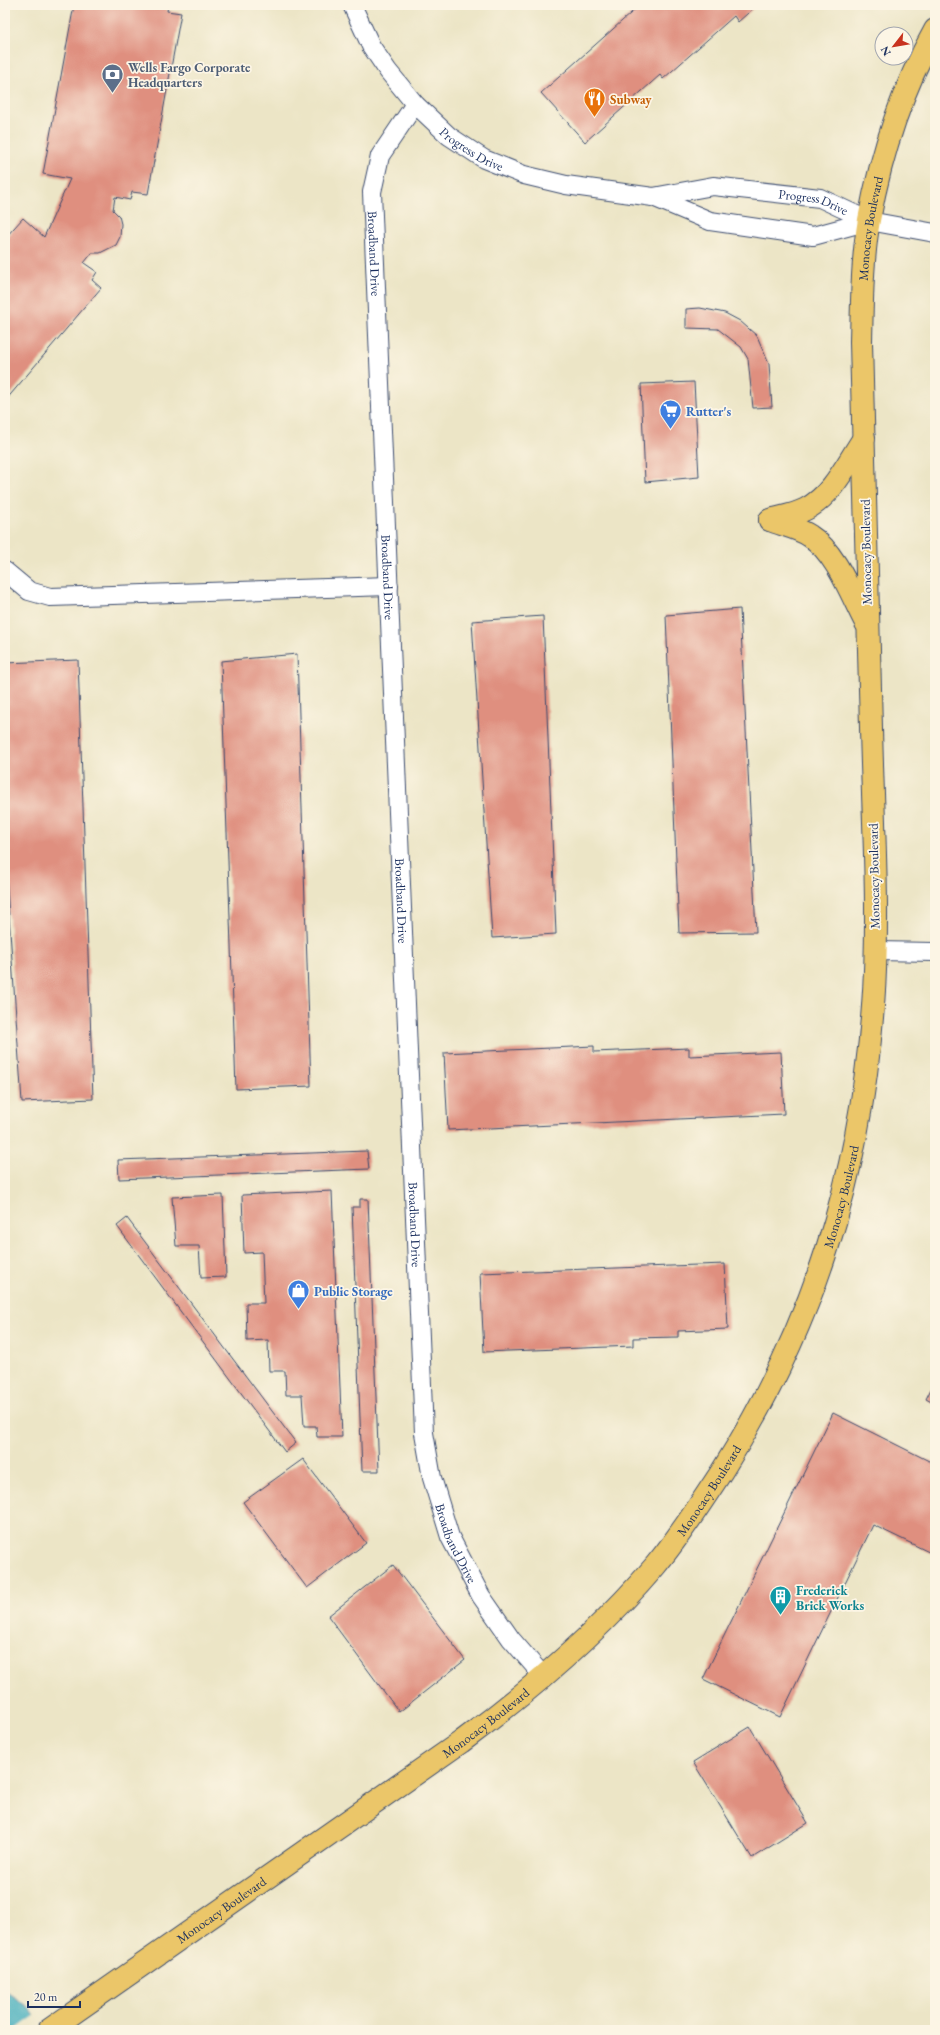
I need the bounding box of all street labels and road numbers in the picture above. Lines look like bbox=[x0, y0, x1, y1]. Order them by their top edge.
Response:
street label: Progress Drive bbox=[436, 123, 506, 174]
street label: Monocacy Boulevard bbox=[854, 174, 887, 281]
street label: Progress Drive bbox=[778, 185, 851, 219]
street label: Broadband Drive bbox=[364, 210, 385, 296]
street label: Monocacy Boulevard bbox=[857, 499, 875, 605]
street label: Broadband Drive bbox=[378, 534, 398, 620]
street label: Monocacy Boulevard bbox=[865, 823, 883, 929]
street label: Broadband Drive bbox=[391, 858, 412, 944]
street label: Monocacy Boulevard bbox=[819, 1143, 862, 1250]
street label: Broadband Drive bbox=[405, 1182, 426, 1268]
street label: Monocacy Boulevard bbox=[673, 1441, 745, 1539]
street label: Broadband Drive bbox=[432, 1501, 481, 1586]
street label: Monocacy Boulevard bbox=[439, 1683, 533, 1761]
street label: Monocacy Boulevard bbox=[173, 1872, 270, 1947]

